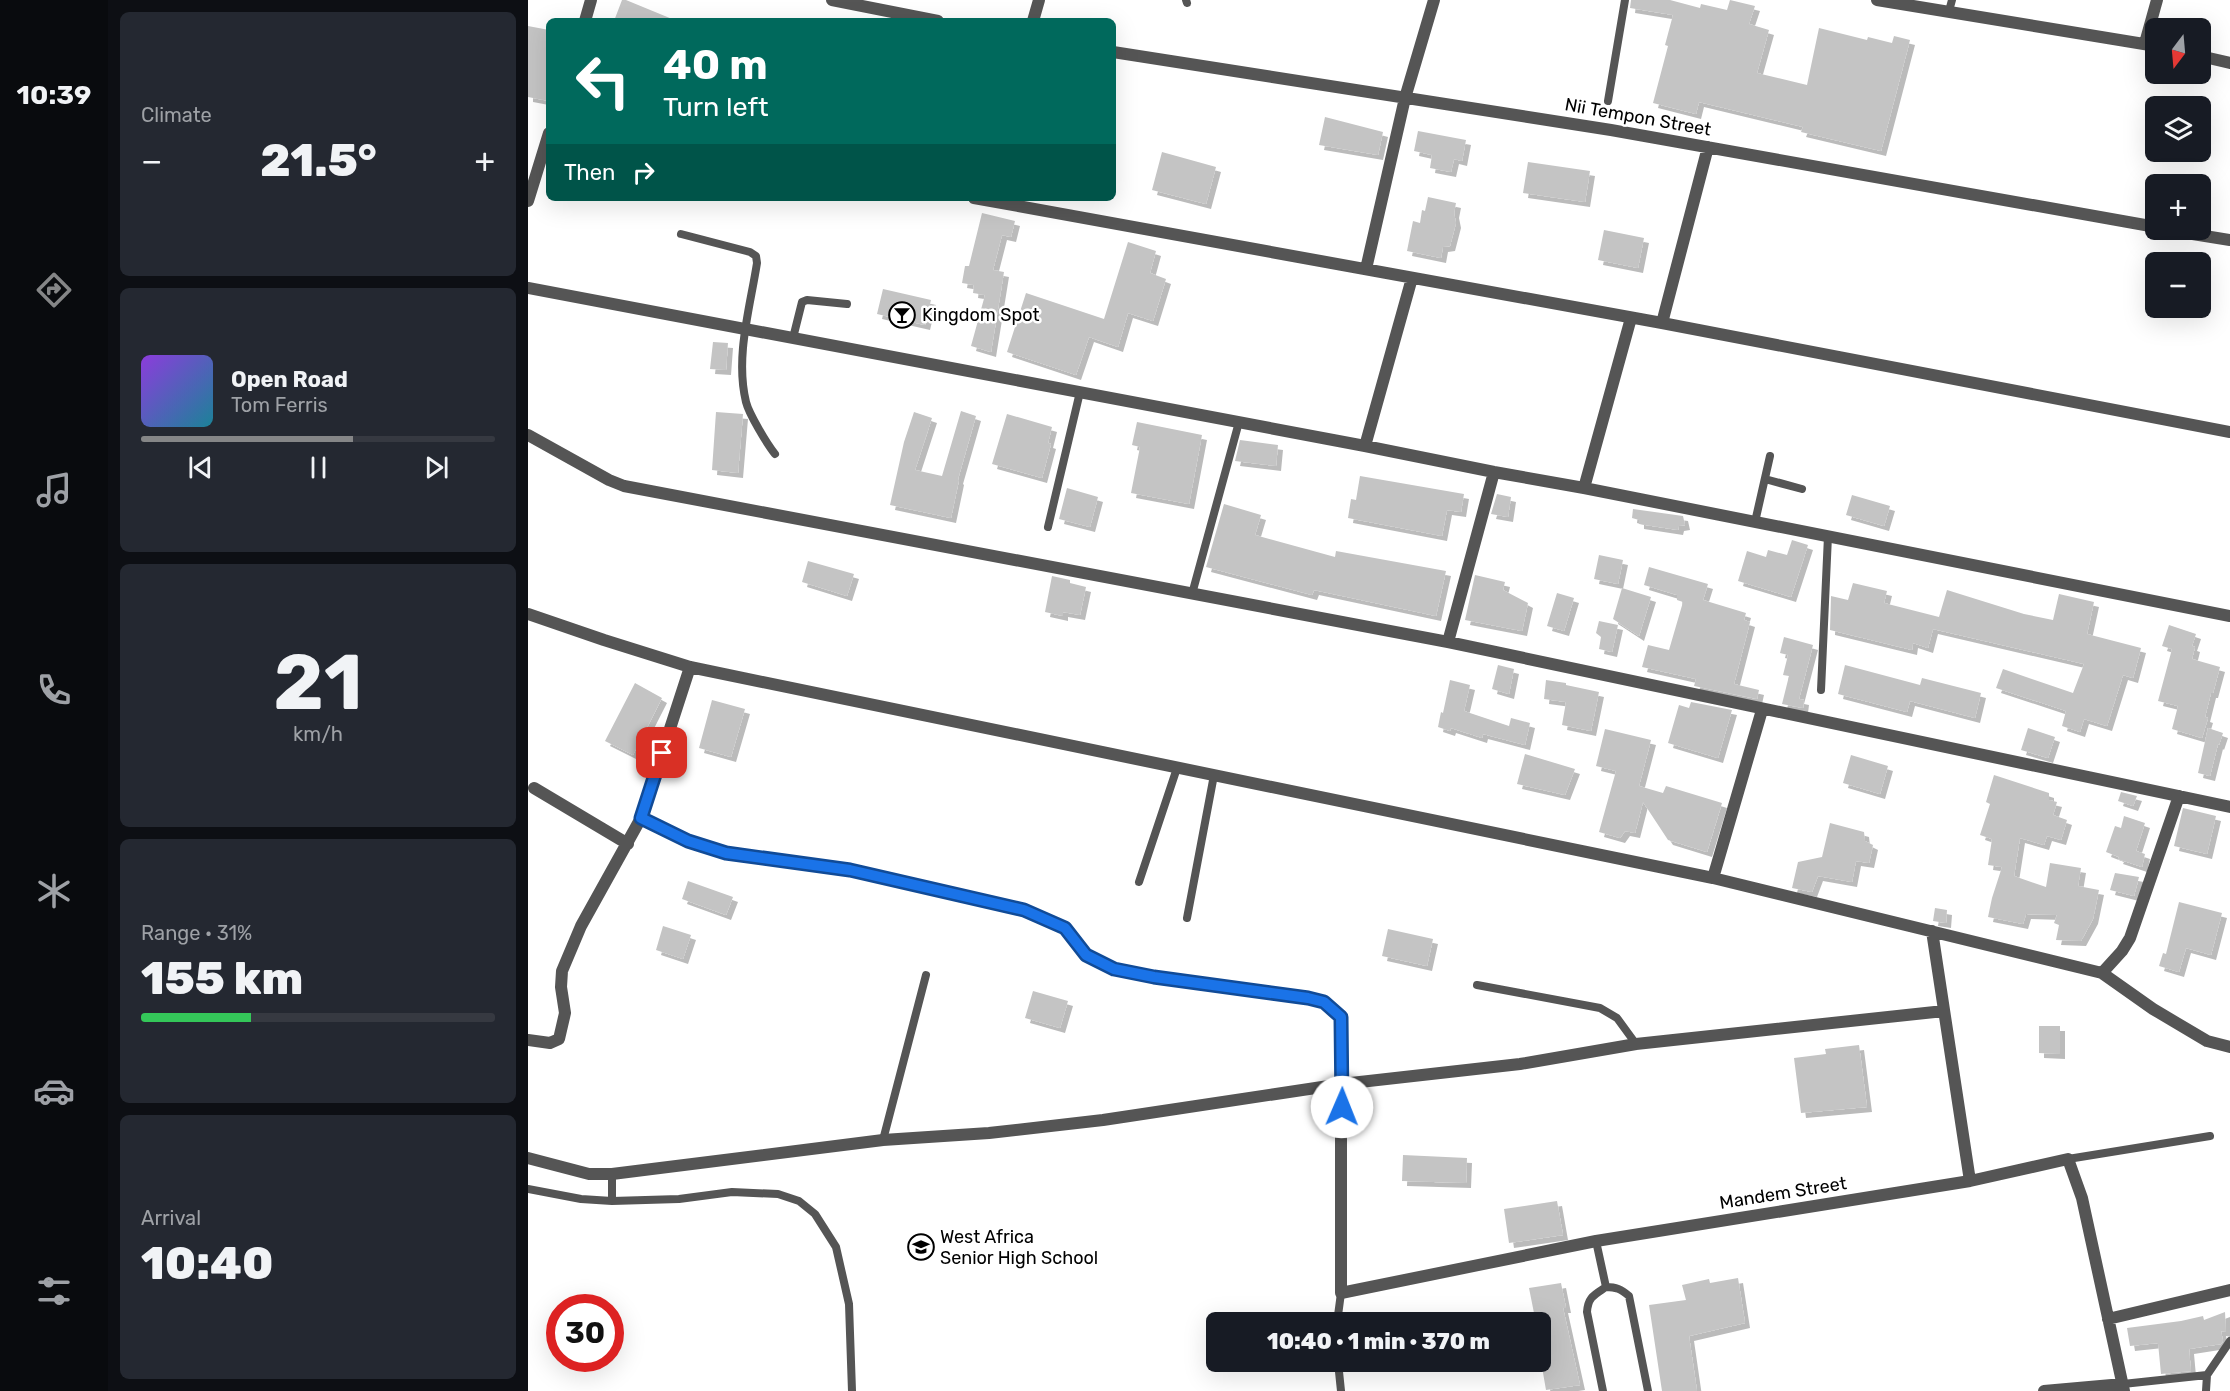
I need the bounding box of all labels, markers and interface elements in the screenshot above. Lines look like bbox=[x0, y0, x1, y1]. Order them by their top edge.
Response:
north arrow bbox=[2145, 18, 2211, 84]
map controls bbox=[2145, 18, 2211, 318]
text: 40 m bbox=[663, 40, 768, 90]
icon: left bbox=[564, 42, 642, 120]
text: 10:39 bbox=[17, 79, 91, 111]
text: Turn left bbox=[663, 91, 768, 123]
street label: Nii Tempon Street bbox=[1563, 93, 1713, 141]
button: layers bbox=[2145, 96, 2211, 162]
text: Climate bbox=[141, 103, 212, 127]
text: 21.5° bbox=[260, 134, 377, 187]
text: − bbox=[141, 141, 162, 180]
text: + bbox=[474, 141, 495, 180]
icon: right bbox=[627, 156, 660, 189]
text: Then bbox=[564, 159, 615, 186]
button: + bbox=[2145, 174, 2211, 240]
button: − bbox=[2145, 252, 2211, 318]
icon: directions bbox=[33, 269, 75, 311]
bar icon: Kingdom Spot bbox=[887, 300, 917, 330]
place label: Kingdom Spot bbox=[922, 304, 1040, 326]
text: Open Road bbox=[231, 366, 348, 393]
text: Tom Ferris bbox=[231, 393, 328, 417]
icon: previous bbox=[184, 451, 217, 484]
icon: pause bbox=[302, 451, 335, 484]
icon: next bbox=[420, 451, 453, 484]
icon: music bbox=[33, 469, 75, 511]
text: 21 bbox=[273, 636, 363, 729]
icon: phone bbox=[33, 669, 75, 711]
text: km/h bbox=[293, 722, 343, 746]
pin bbox=[636, 727, 687, 778]
icon: arrive bbox=[645, 736, 678, 769]
icon: climate bbox=[33, 870, 75, 912]
text: Range · 31% bbox=[141, 921, 252, 945]
text: 155 km bbox=[141, 952, 303, 1005]
icon: car bbox=[33, 1070, 75, 1112]
position arrow bbox=[1310, 1075, 1374, 1139]
street label: Mandem Street bbox=[1718, 1172, 1848, 1214]
text: Arrival bbox=[141, 1206, 201, 1230]
place label: West Africa Senior High School bbox=[940, 1226, 1098, 1269]
school or university icon: West Africa Senior High School bbox=[906, 1232, 936, 1262]
text: 10:40 bbox=[141, 1237, 273, 1290]
icon: filters bbox=[33, 1270, 75, 1312]
speed limit sign: 30 bbox=[546, 1294, 624, 1372]
text: 10:40 · 1 min · 370 m bbox=[1267, 1328, 1490, 1355]

